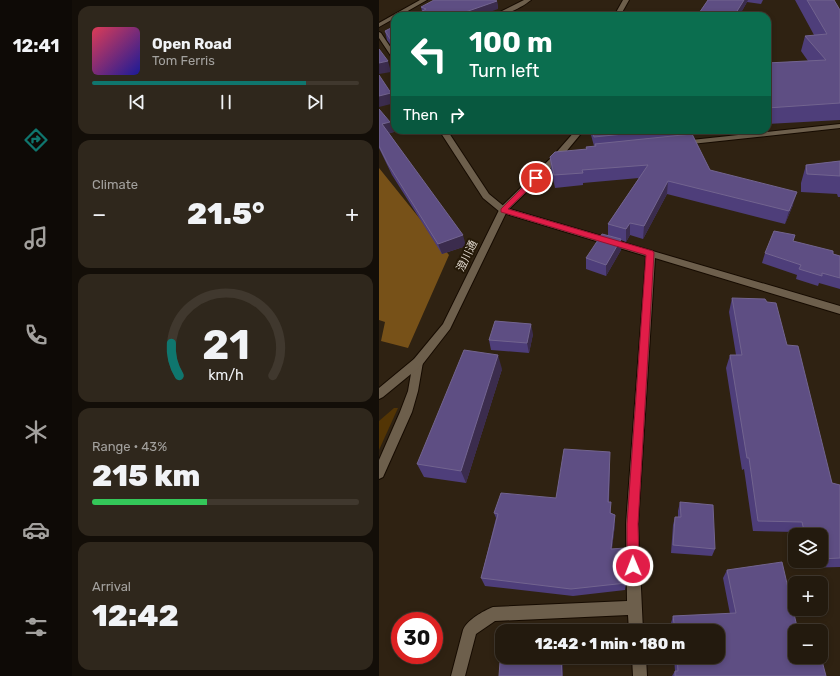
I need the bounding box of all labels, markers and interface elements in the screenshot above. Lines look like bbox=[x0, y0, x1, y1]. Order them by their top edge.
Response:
text: 100 m bbox=[469, 26, 553, 59]
icon: left bbox=[403, 28, 455, 80]
text: 12:41 bbox=[13, 35, 59, 57]
text: Open Road bbox=[152, 35, 232, 53]
text: Tom Ferris bbox=[152, 53, 215, 68]
text: Turn left bbox=[469, 60, 539, 82]
icon: previous bbox=[126, 91, 148, 113]
icon: pause bbox=[215, 91, 237, 113]
icon: next bbox=[304, 91, 326, 113]
icon: right bbox=[446, 104, 468, 126]
text: Then bbox=[403, 106, 438, 124]
icon: directions bbox=[22, 126, 50, 154]
pin bbox=[519, 161, 553, 195]
icon: arrive bbox=[525, 167, 547, 189]
text: Climate bbox=[92, 177, 138, 192]
text: 21.5° bbox=[187, 196, 265, 232]
text: − bbox=[92, 201, 106, 228]
text: + bbox=[345, 201, 359, 228]
icon: music bbox=[22, 224, 50, 252]
street label: 澄川通 bbox=[454, 238, 480, 274]
text: 21 bbox=[202, 320, 249, 369]
icon: phone bbox=[22, 321, 50, 349]
text: km/h bbox=[208, 367, 243, 384]
icon: climate bbox=[22, 418, 50, 446]
text: Range · 43% bbox=[92, 439, 167, 454]
text: 215 km bbox=[92, 458, 200, 494]
icon: car bbox=[22, 516, 50, 544]
map controls bbox=[788, 528, 828, 664]
button: layers bbox=[788, 528, 828, 568]
position arrow bbox=[612, 545, 654, 587]
button: + bbox=[788, 576, 828, 616]
text: Arrival bbox=[92, 579, 131, 594]
text: 12:42 bbox=[92, 598, 179, 634]
speed limit sign: 30 bbox=[391, 612, 443, 664]
icon: filters bbox=[22, 613, 50, 641]
button: − bbox=[788, 624, 828, 664]
text: 12:42 · 1 min · 180 m bbox=[535, 635, 685, 653]

